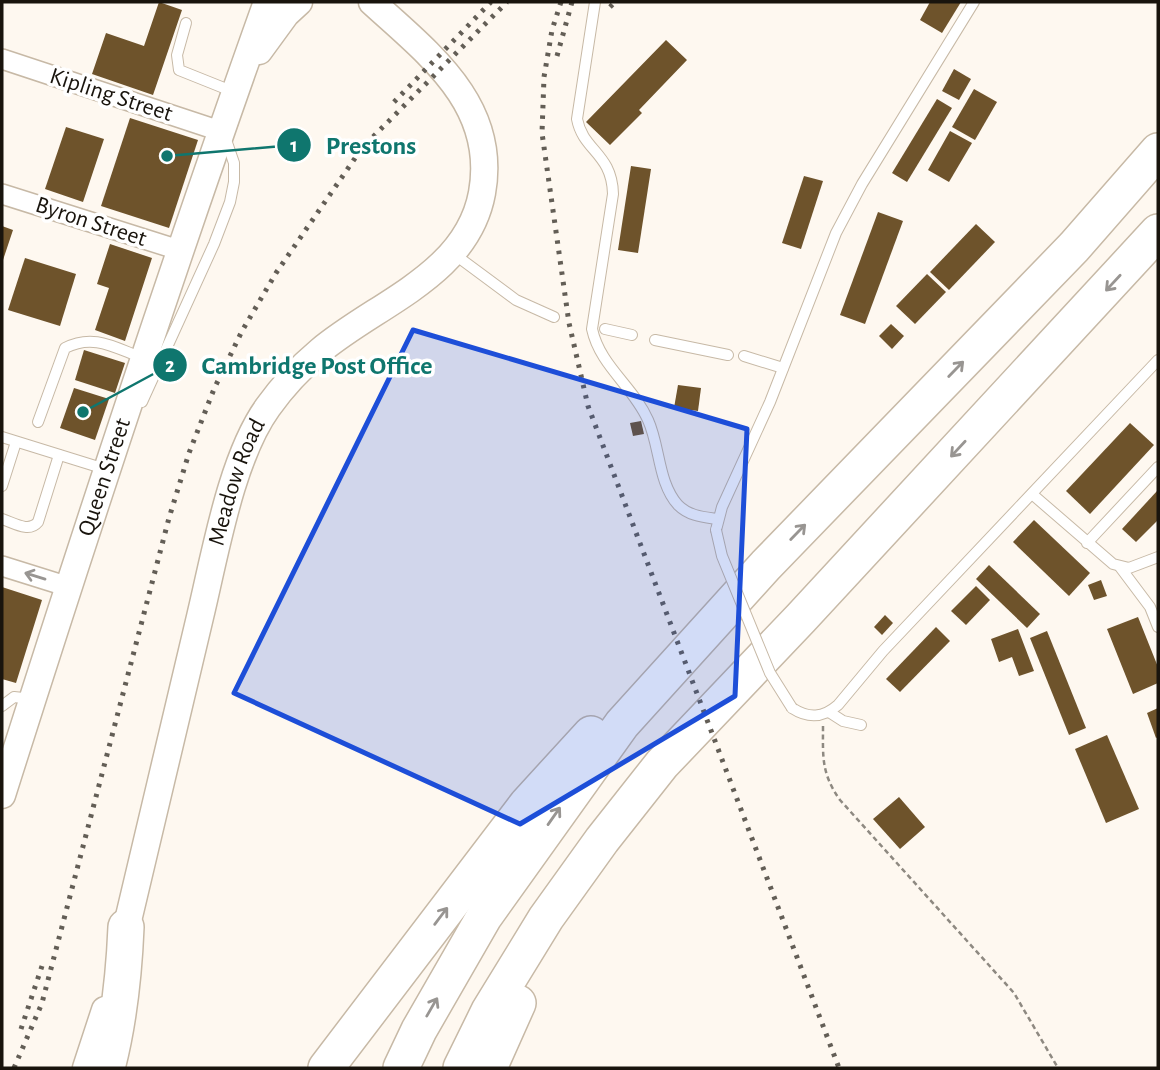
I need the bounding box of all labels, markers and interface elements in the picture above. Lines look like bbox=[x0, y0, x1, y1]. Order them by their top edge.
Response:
street label: Kipling Street bbox=[47, 64, 176, 126]
callout: Prestons bbox=[277, 122, 430, 169]
text: Prestons bbox=[326, 133, 416, 159]
text: 1 bbox=[290, 135, 298, 156]
street label: Byron Street bbox=[32, 193, 150, 251]
one-way arrow bbox=[1104, 274, 1121, 291]
callout: Cambridge Post Office bbox=[152, 341, 446, 388]
text: Cambridge Post Office bbox=[202, 353, 432, 379]
text: 2 bbox=[165, 355, 175, 376]
one-way arrow bbox=[948, 361, 965, 378]
street label: Queen Street bbox=[74, 415, 135, 539]
street label: Meadow Road bbox=[205, 415, 270, 548]
one-way arrow bbox=[949, 440, 966, 457]
one-way arrow bbox=[789, 524, 806, 541]
one-way arrow bbox=[25, 569, 47, 582]
one-way arrow bbox=[547, 807, 561, 826]
one-way arrow bbox=[433, 907, 448, 926]
one-way arrow bbox=[425, 998, 439, 1018]

